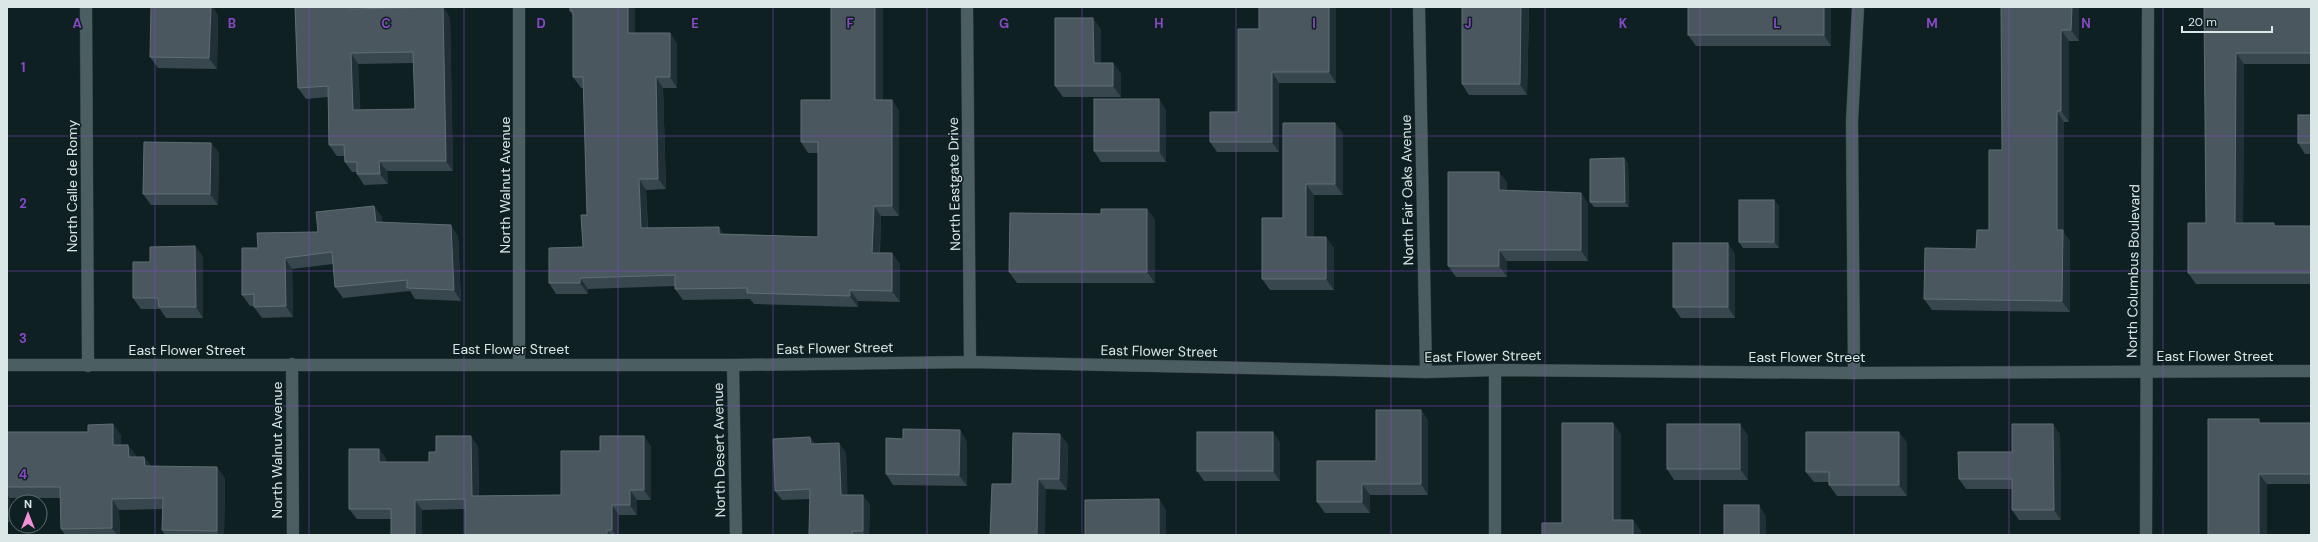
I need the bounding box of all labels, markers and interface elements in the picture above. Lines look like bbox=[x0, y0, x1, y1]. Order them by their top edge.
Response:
scale bar bbox=[2182, 8, 2272, 34]
text: 20 m bbox=[2188, 14, 2217, 30]
text: A bbox=[72, 15, 82, 32]
text: B bbox=[228, 15, 236, 32]
text: C bbox=[381, 15, 391, 32]
text: D bbox=[536, 15, 546, 32]
text: E bbox=[691, 15, 699, 32]
text: F bbox=[846, 15, 854, 32]
text: G bbox=[999, 15, 1009, 32]
text: H bbox=[1154, 15, 1164, 32]
text: I bbox=[1312, 15, 1316, 32]
text: J bbox=[1464, 15, 1472, 32]
text: K bbox=[1619, 15, 1628, 32]
text: L bbox=[1773, 15, 1781, 32]
text: M bbox=[1926, 15, 1938, 32]
text: N bbox=[2081, 15, 2091, 32]
text: 1 bbox=[21, 59, 25, 76]
street label: North Fair Oaks Avenue bbox=[1397, 114, 1417, 266]
street label: North Walnut Avenue bbox=[496, 117, 514, 253]
street label: North Eastgate Drive bbox=[944, 117, 964, 251]
street label: North Calle de Romy bbox=[63, 119, 81, 252]
street label: North Columbus Boulevard bbox=[2122, 184, 2144, 358]
text: 2 bbox=[19, 195, 27, 212]
text: 3 bbox=[19, 330, 27, 347]
street label: East Flower Street bbox=[776, 338, 894, 358]
street label: East Flower Street bbox=[452, 340, 570, 358]
street label: East Flower Street bbox=[128, 341, 246, 359]
street label: East Flower Street bbox=[1100, 341, 1218, 361]
street label: East Flower Street bbox=[1424, 346, 1542, 366]
street label: East Flower Street bbox=[2156, 347, 2274, 365]
street label: East Flower Street bbox=[1748, 348, 1866, 366]
street label: North Walnut Avenue bbox=[268, 382, 286, 518]
street label: North Desert Avenue bbox=[709, 382, 729, 518]
text: 4 bbox=[19, 466, 27, 483]
north arrow bbox=[8, 494, 48, 534]
text: N bbox=[24, 497, 32, 511]

